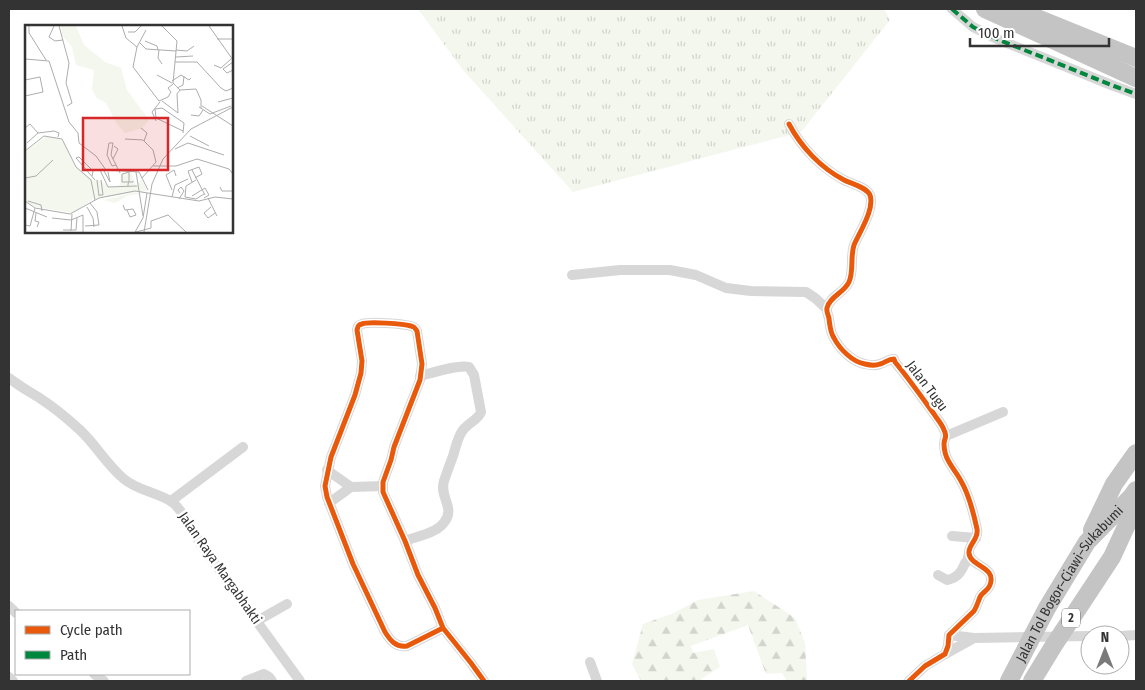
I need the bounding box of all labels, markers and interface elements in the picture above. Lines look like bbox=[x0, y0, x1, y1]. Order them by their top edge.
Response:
scale bar bbox=[970, 15, 1109, 47]
text: 100 m bbox=[978, 24, 1015, 42]
inset map bbox=[25, 25, 232, 232]
street label: Jalan Tugu bbox=[903, 357, 951, 415]
street label: Jalan Tol Bogor–Ciawi–Sukabumi bbox=[1012, 502, 1126, 665]
street label: Jalan Raya Margabhakti bbox=[175, 509, 265, 627]
road number: 2 bbox=[1062, 608, 1080, 628]
legend bbox=[15, 610, 190, 675]
text: Cycle path bbox=[60, 621, 123, 639]
north arrow bbox=[1080, 625, 1130, 675]
text: N bbox=[1101, 629, 1109, 646]
text: Path bbox=[60, 646, 87, 664]

